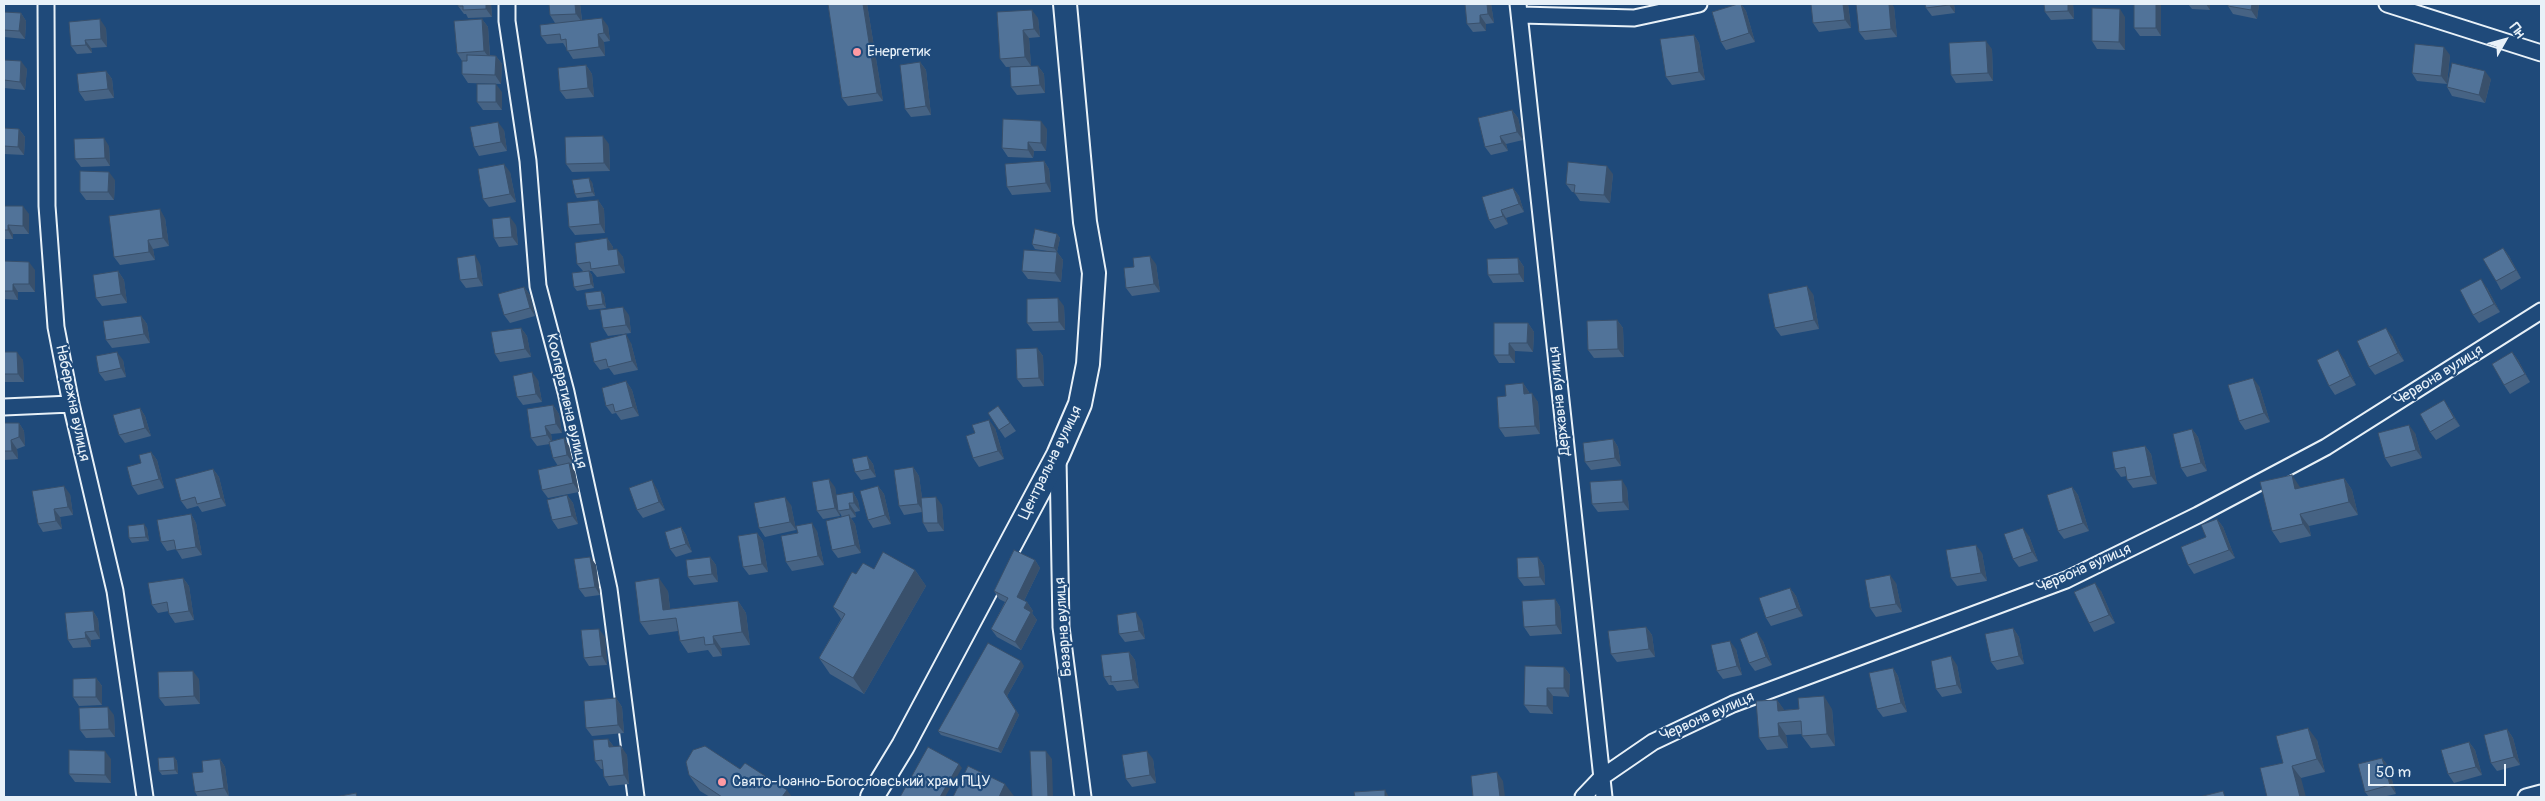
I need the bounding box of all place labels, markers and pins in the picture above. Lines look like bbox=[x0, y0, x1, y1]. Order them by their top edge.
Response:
place label: Енергетик bbox=[867, 43, 931, 61]
marker: Енергетик bbox=[851, 46, 863, 58]
place label: Свято-Іоанно-Богословський храм ПЦУ bbox=[732, 773, 990, 791]
marker: Свято-Іоанно-Богословський храм ПЦУ bbox=[716, 776, 728, 788]

